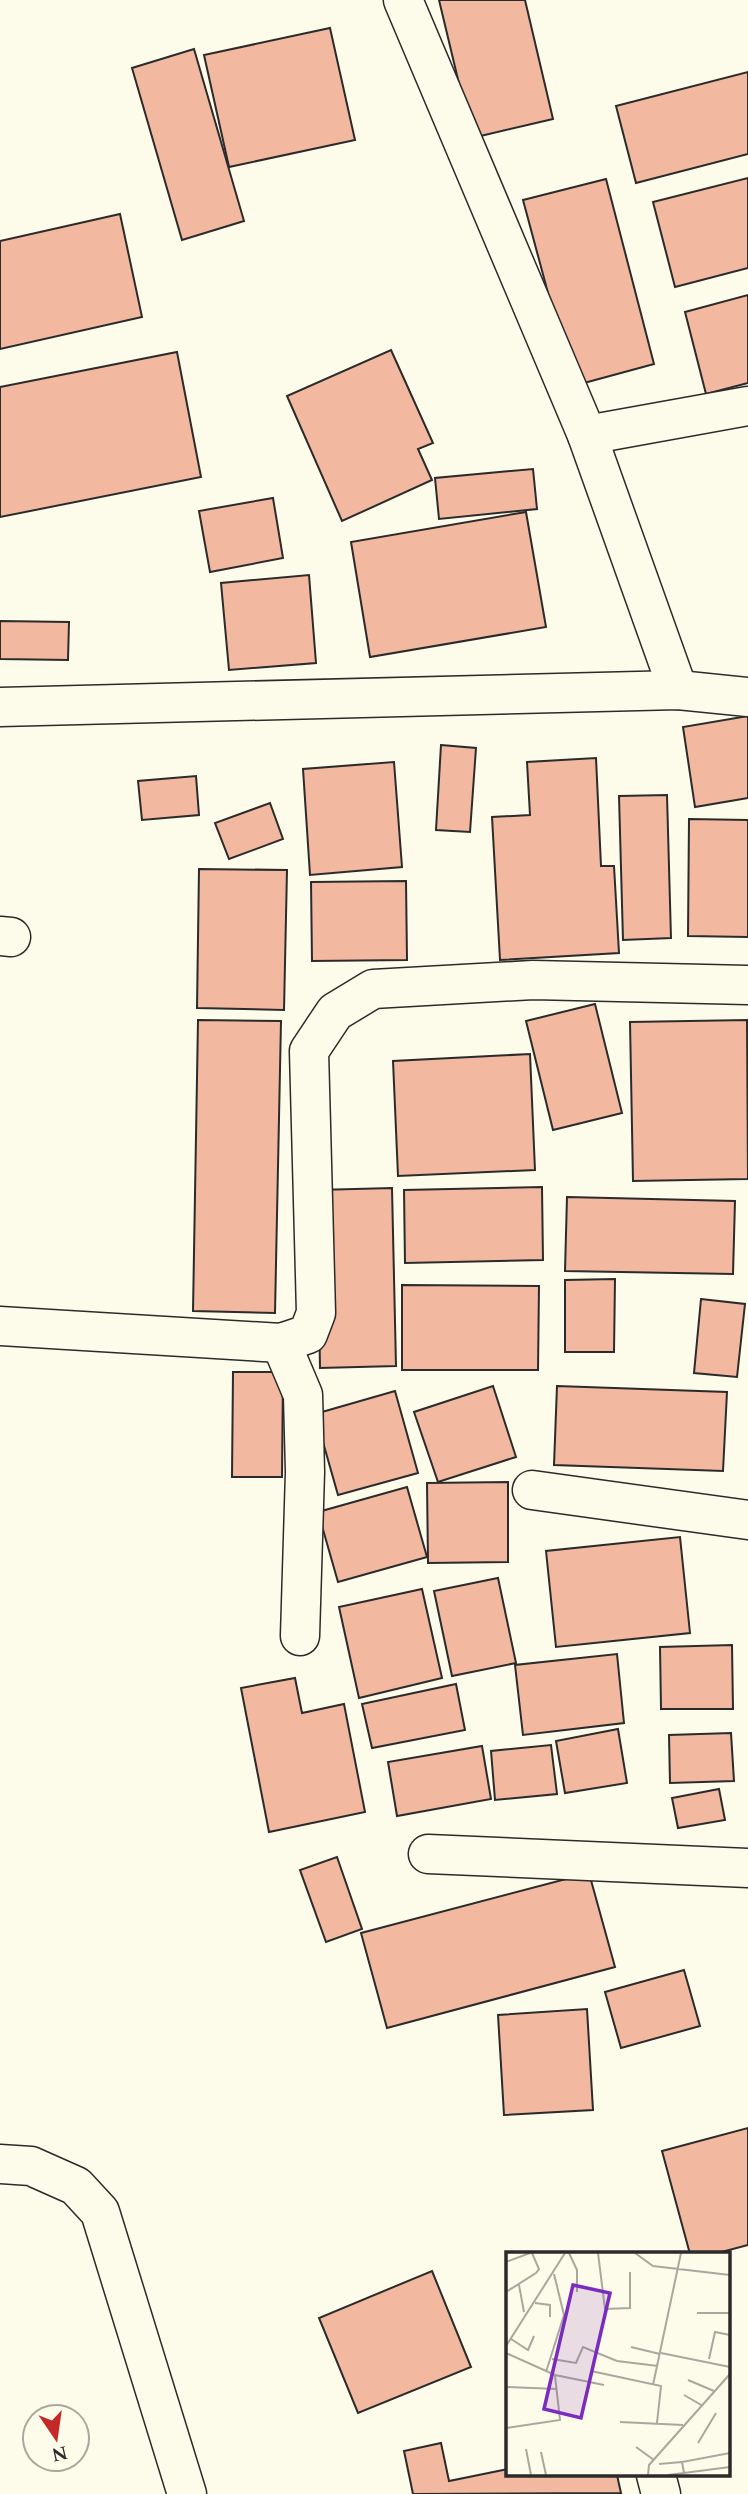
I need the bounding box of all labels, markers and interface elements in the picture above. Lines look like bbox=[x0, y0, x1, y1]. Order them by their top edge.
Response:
inset map bbox=[506, 2252, 730, 2476]
north arrow bbox=[21, 2403, 91, 2473]
text: N bbox=[49, 2437, 70, 2469]

